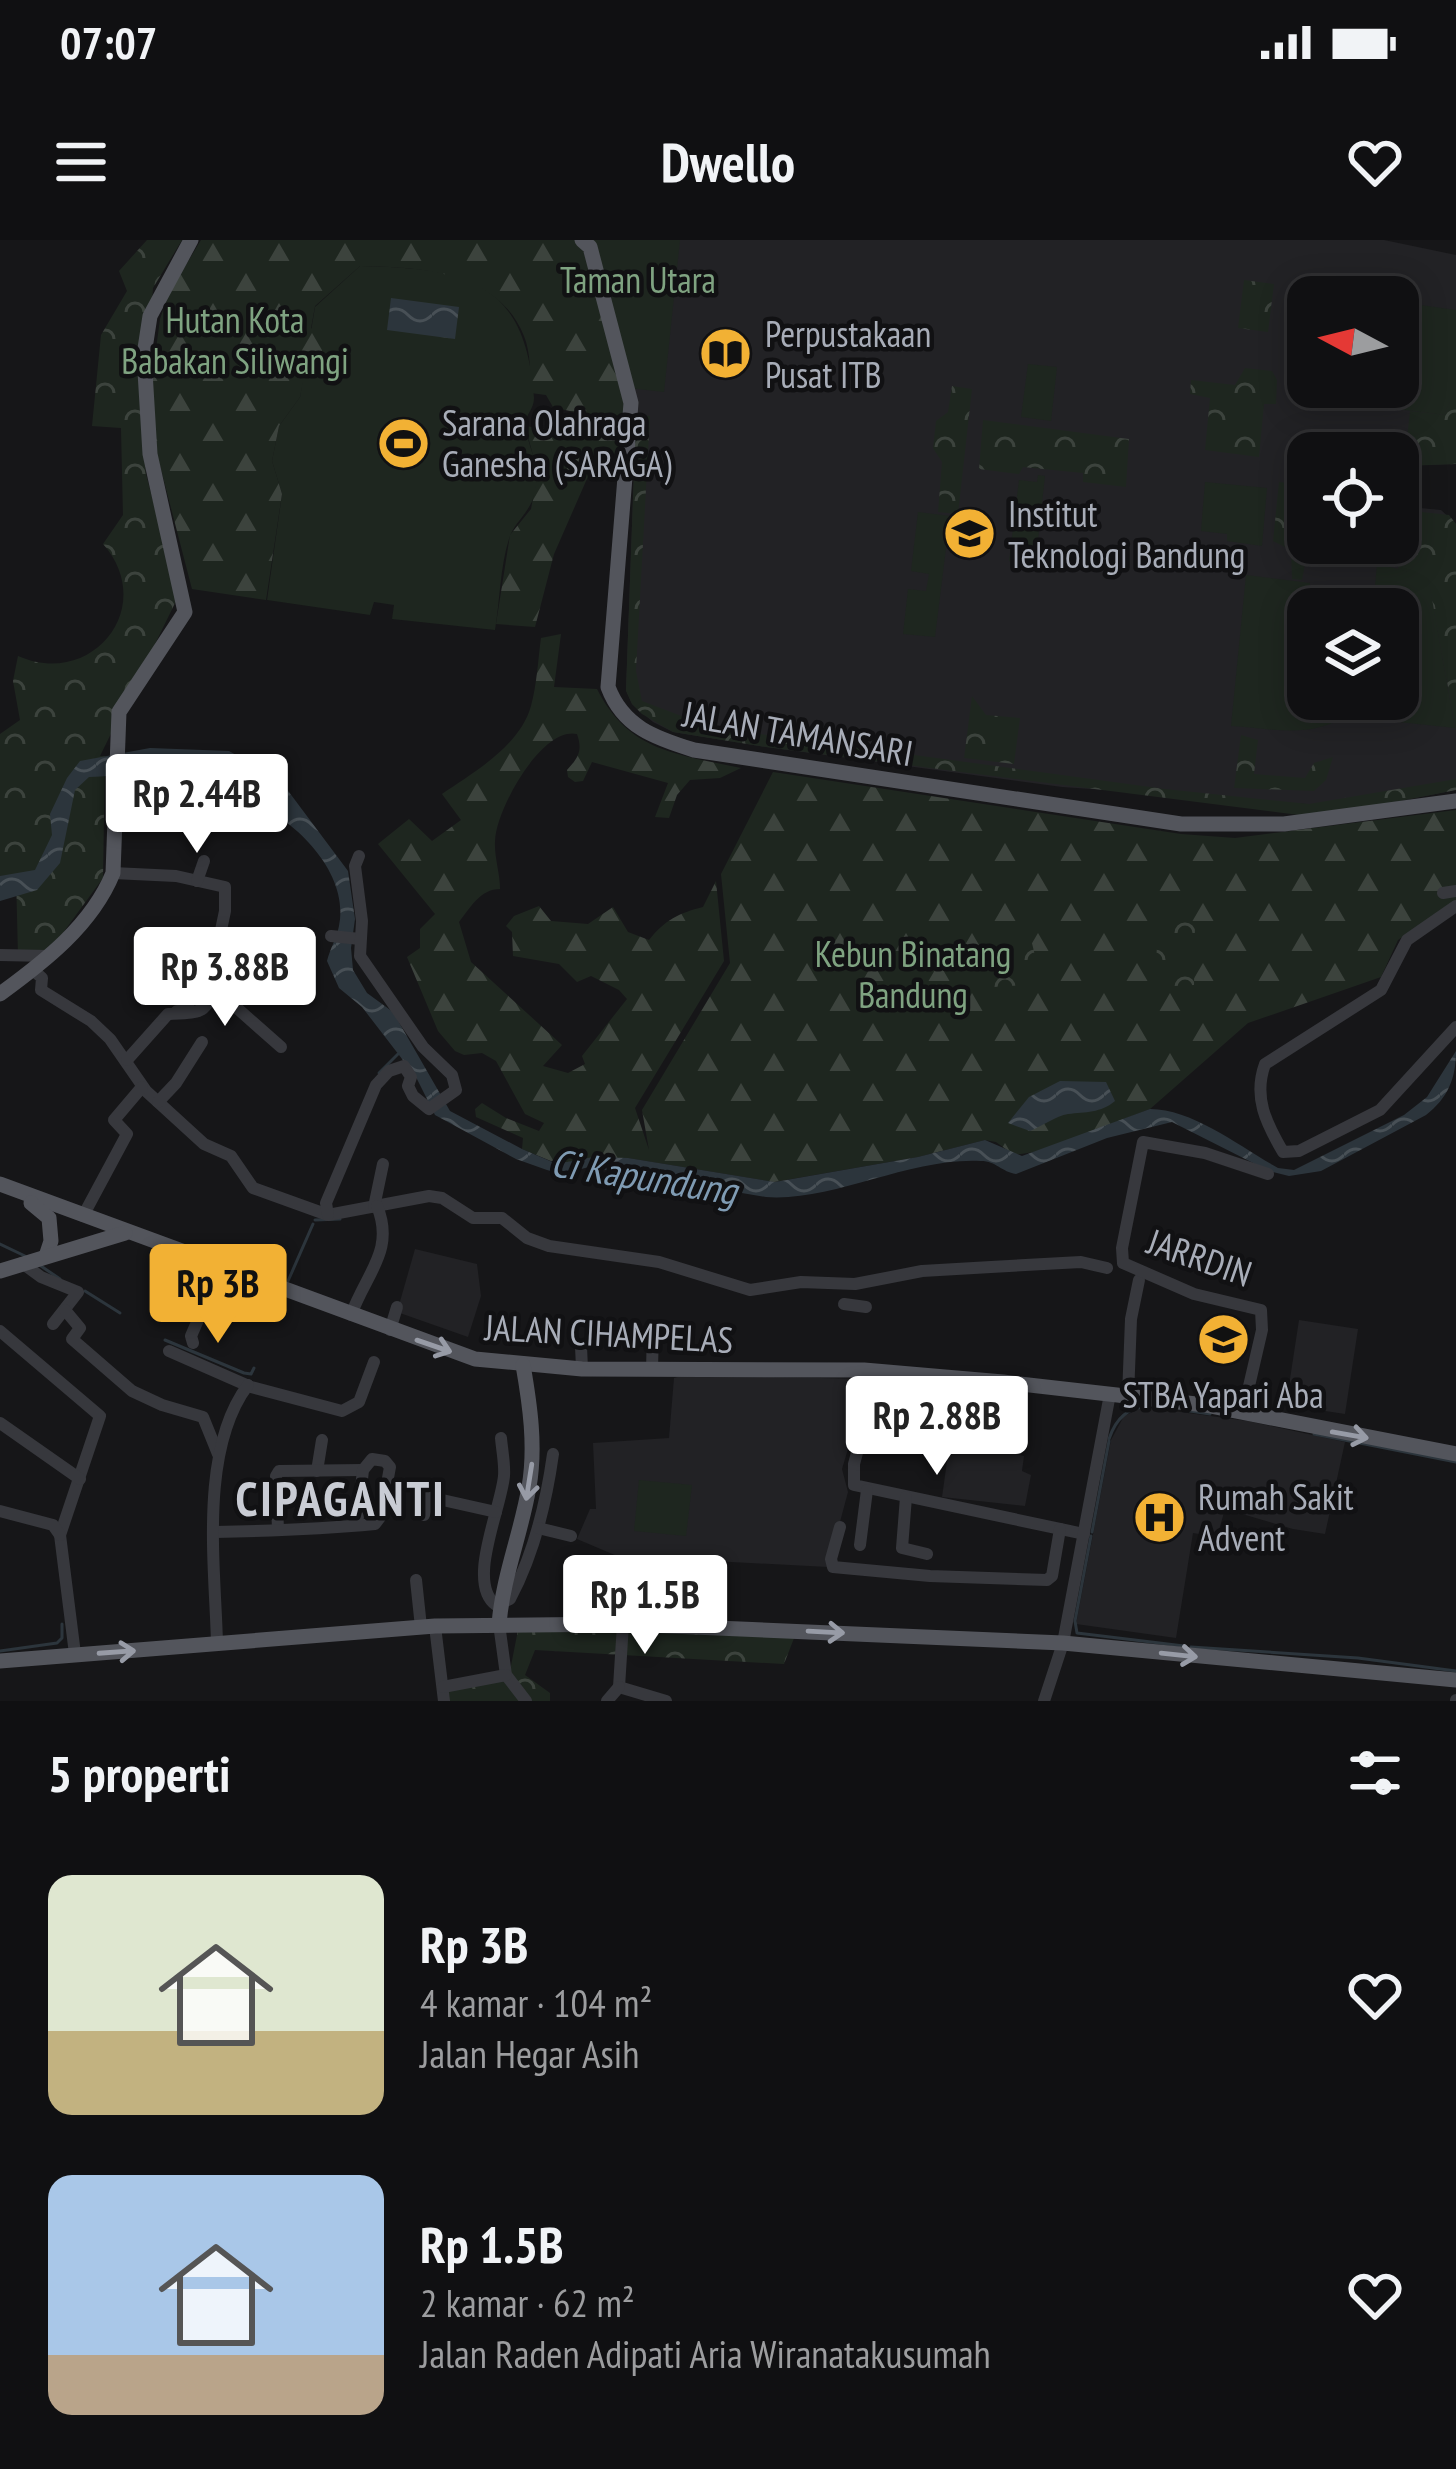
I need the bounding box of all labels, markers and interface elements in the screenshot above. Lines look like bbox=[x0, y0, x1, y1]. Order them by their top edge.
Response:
text: 07:07 bbox=[60, 13, 157, 71]
text: Dwello bbox=[661, 127, 795, 197]
icon: menu bbox=[48, 129, 114, 195]
icon: heart bbox=[1342, 129, 1408, 195]
park label: Taman Utara bbox=[560, 256, 716, 303]
north arrow bbox=[1287, 276, 1419, 408]
map controls bbox=[1287, 276, 1419, 720]
park label: Hutan Kota Babakan Siliwangi bbox=[121, 296, 349, 384]
place label: Perpustakaan Pusat ITB bbox=[765, 310, 931, 398]
library icon: Perpustakaan Pusat ITB bbox=[698, 326, 754, 382]
place label: Sarana Olahraga Ganesha (SARAGA) bbox=[442, 399, 672, 487]
sports icon: Sarana Olahraga Ganesha (SARAGA) bbox=[375, 415, 431, 471]
button: locate bbox=[1287, 432, 1419, 564]
place label: Institut Teknologi Bandung bbox=[1008, 490, 1245, 578]
school or university icon: Institut Teknologi Bandung bbox=[941, 506, 997, 562]
button: layers bbox=[1287, 588, 1419, 720]
street label: JALAN TAMANSARI bbox=[678, 689, 917, 776]
pin: Rp 2.44B bbox=[73, 754, 321, 856]
text: Rp 2.44B bbox=[133, 767, 261, 818]
pin: Rp 3.88B bbox=[101, 927, 349, 1029]
park label: Kebun Binatang Bandung bbox=[815, 930, 1011, 1018]
text: Rp 3.88B bbox=[161, 940, 289, 991]
water label: Ci Kapundung bbox=[547, 1136, 744, 1216]
street label: JARRDIN bbox=[1141, 1217, 1258, 1297]
pin: Rp 3B bbox=[134, 1244, 302, 1346]
text: Rp 3B bbox=[177, 1257, 259, 1308]
street label: JALAN CIHAMPELAS bbox=[483, 1303, 734, 1363]
school or university icon: STBA Yapari Aba bbox=[1195, 1311, 1251, 1367]
one-way arrow bbox=[415, 1337, 452, 1358]
place label: STBA Yapari Aba bbox=[1122, 1371, 1324, 1418]
pin: Rp 2.88B bbox=[813, 1376, 1061, 1478]
text: Rp 2.88B bbox=[873, 1389, 1001, 1440]
one-way arrow bbox=[1329, 1424, 1368, 1447]
one-way arrow bbox=[517, 1461, 540, 1500]
district label: CIPAGANTI bbox=[235, 1467, 447, 1529]
place label: Rumah Sakit Advent bbox=[1198, 1473, 1354, 1561]
hospital icon: Rumah Sakit Advent bbox=[1131, 1489, 1187, 1545]
pin: Rp 1.5B bbox=[534, 1555, 756, 1657]
text: Rp 1.5B bbox=[590, 1568, 700, 1619]
one-way arrow bbox=[806, 1621, 845, 1644]
one-way arrow bbox=[97, 1640, 136, 1663]
one-way arrow bbox=[1159, 1644, 1198, 1667]
text: 5 properti bbox=[48, 1740, 230, 1806]
icon: filters bbox=[1342, 1740, 1408, 1806]
text: Rp 3B bbox=[420, 1911, 528, 1977]
icon: home bbox=[144, 1923, 288, 2067]
icon: heart bbox=[1342, 1962, 1408, 2028]
text: 4 kamar · 104 m² bbox=[420, 1977, 652, 2028]
text: Jalan Hegar Asih bbox=[420, 2028, 639, 2079]
text: Rp 1.5B bbox=[420, 2211, 563, 2277]
icon: home bbox=[144, 2223, 288, 2367]
icon: heart bbox=[1342, 2262, 1408, 2328]
text: 2 kamar · 62 m² bbox=[420, 2277, 635, 2328]
text: Jalan Raden Adipati Aria Wiranatakusumah bbox=[420, 2328, 991, 2379]

